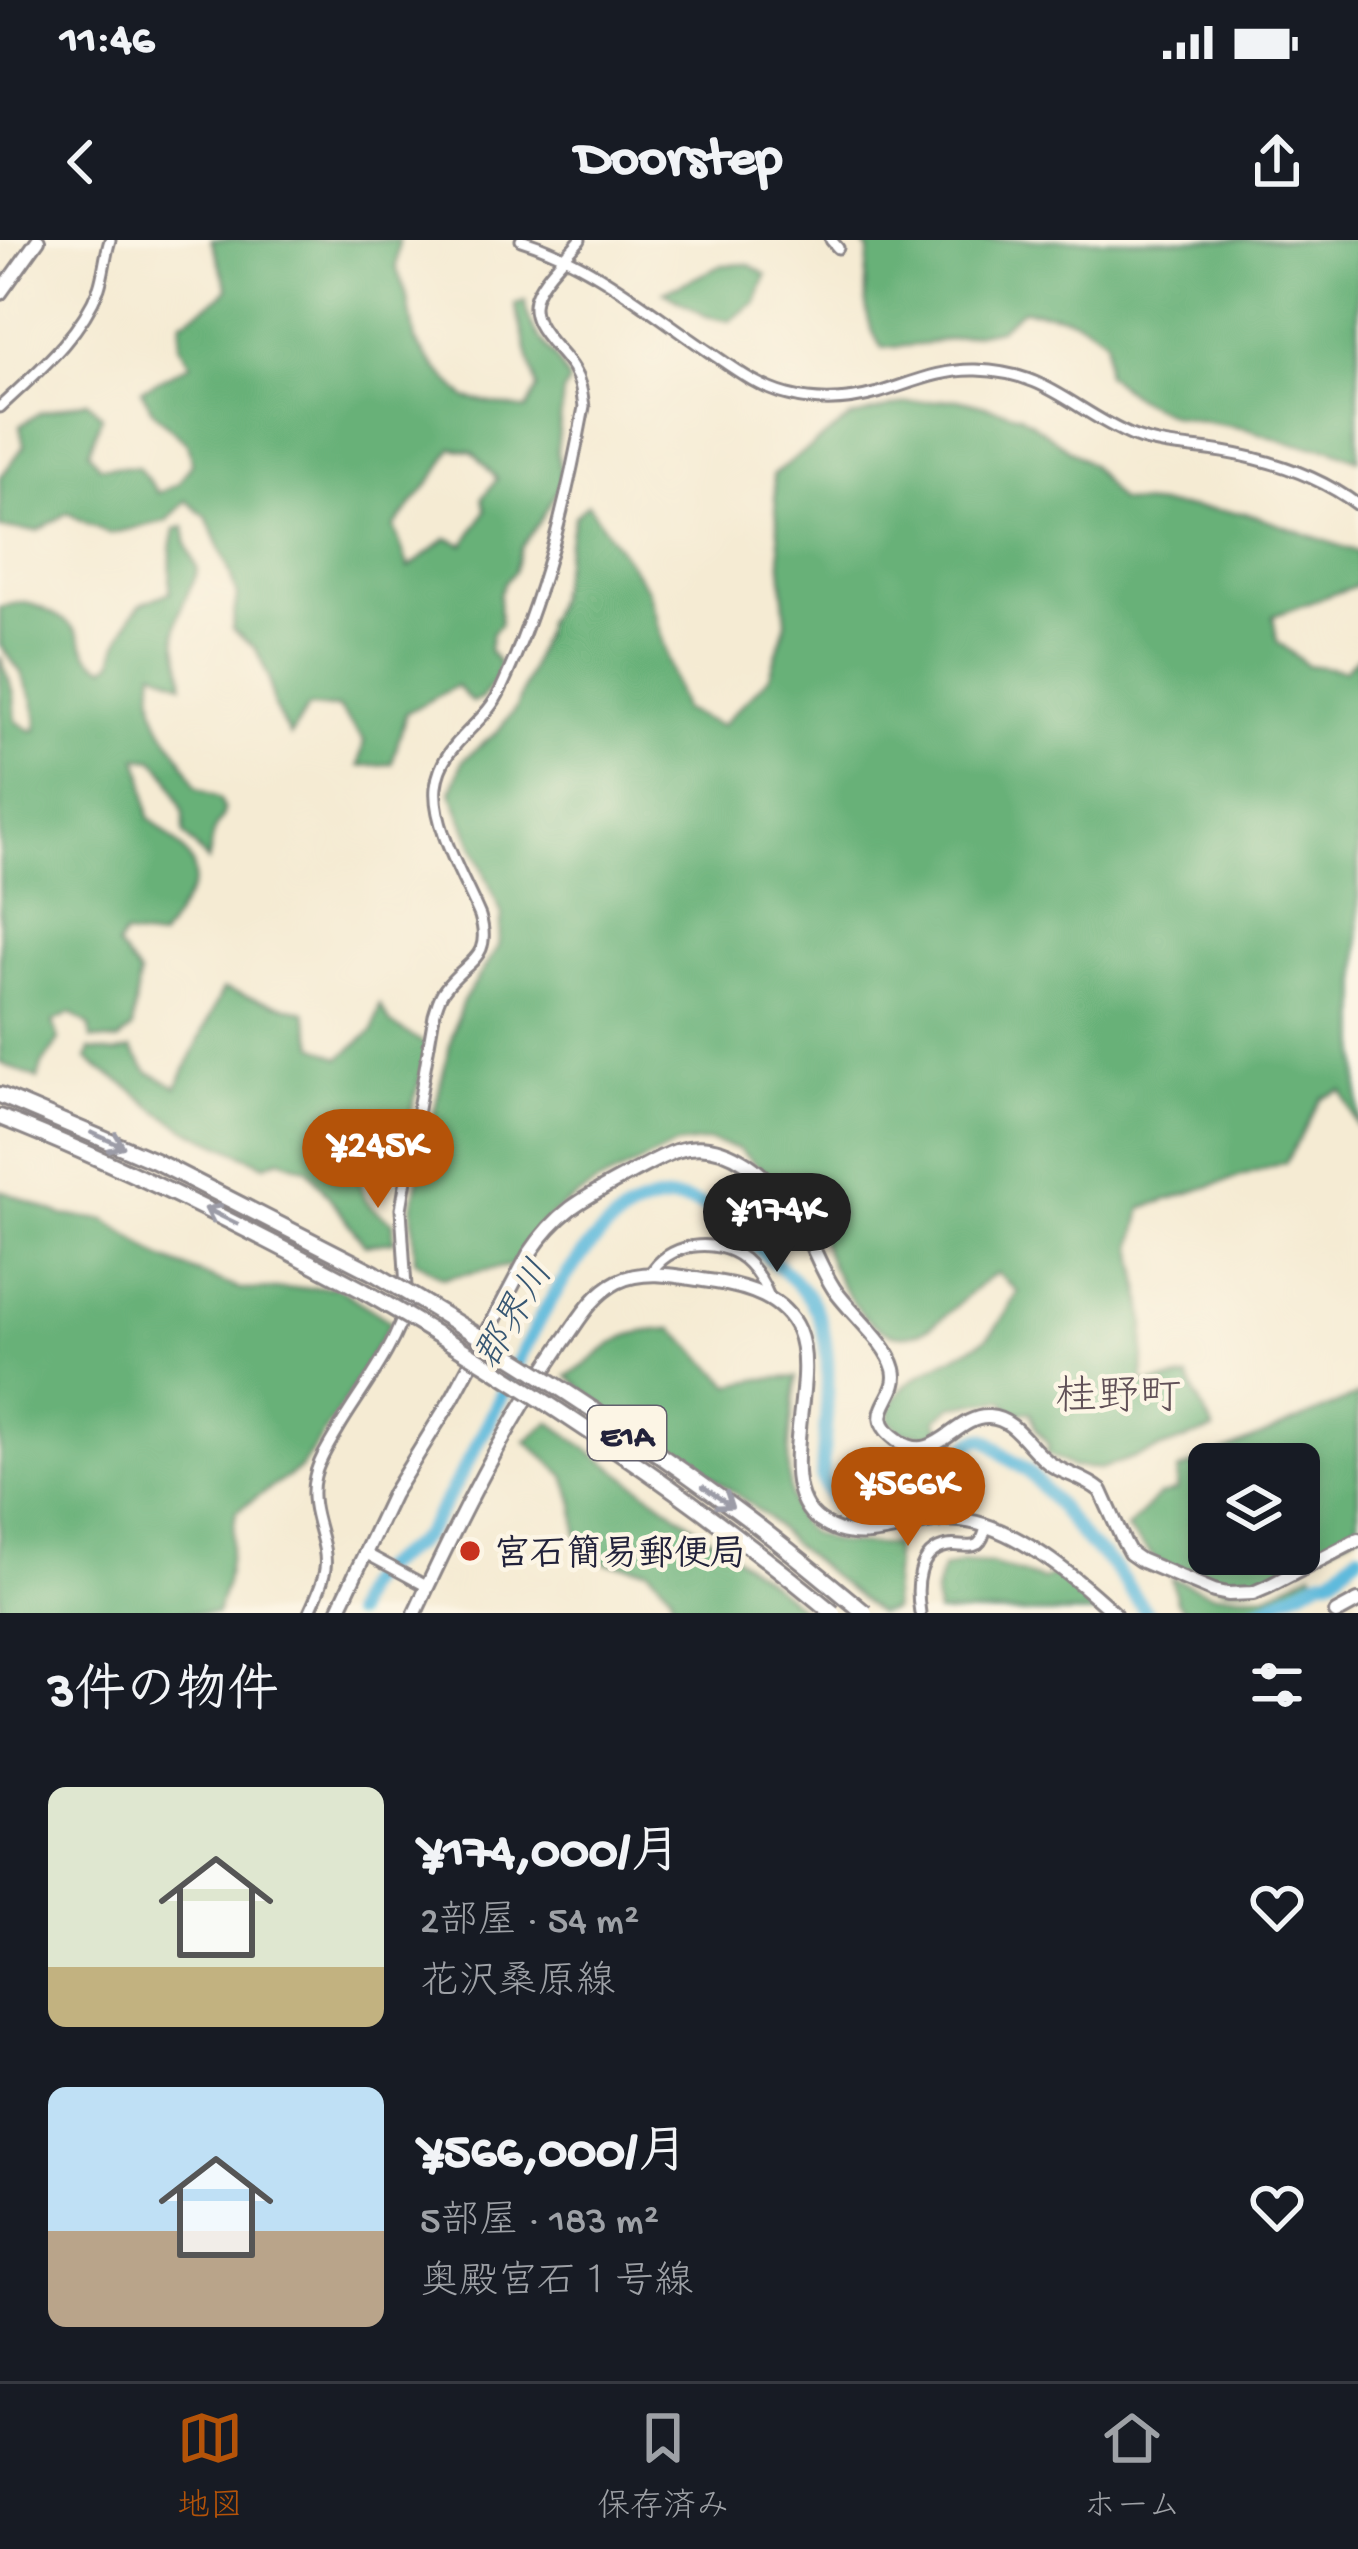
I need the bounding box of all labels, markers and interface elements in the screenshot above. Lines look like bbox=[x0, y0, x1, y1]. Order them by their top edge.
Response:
text: 11:46 bbox=[60, 16, 155, 69]
icon: back bbox=[48, 129, 114, 195]
icon: share bbox=[1244, 129, 1310, 195]
text: Doorstep bbox=[576, 130, 782, 194]
pin: ¥245K bbox=[294, 1109, 462, 1211]
text: ¥245K bbox=[329, 1125, 427, 1171]
one-way arrow bbox=[89, 1131, 125, 1153]
pin: ¥174K bbox=[693, 1173, 861, 1275]
text: ¥174K bbox=[730, 1189, 824, 1235]
one-way arrow bbox=[204, 1204, 239, 1227]
water label: 郡界川 bbox=[468, 1254, 566, 1379]
district label: 桂野町 bbox=[1055, 1375, 1181, 1425]
road number: E1A bbox=[588, 1406, 666, 1460]
map controls bbox=[1188, 1443, 1320, 1575]
button: layers bbox=[1188, 1443, 1320, 1575]
pin: ¥566K bbox=[824, 1447, 992, 1549]
text: ¥566K bbox=[858, 1463, 958, 1509]
one-way arrow bbox=[701, 1484, 734, 1509]
place label: 宮石簡易郵便局 bbox=[494, 1534, 746, 1579]
marker: 宮石簡易郵便局 bbox=[457, 1538, 483, 1564]
icon: filters bbox=[1244, 1652, 1310, 1718]
text: 3件の物件 bbox=[48, 1665, 278, 1725]
text: ¥174,000/月 bbox=[420, 1826, 681, 1886]
icon: home bbox=[144, 1835, 288, 1979]
icon: heart bbox=[1244, 1874, 1310, 1940]
text: 2部屋 · 54 m² bbox=[420, 1901, 639, 1947]
text: 花沢桑原線 bbox=[420, 1962, 615, 2008]
text: ¥566,000/月 bbox=[420, 2126, 688, 2186]
icon: home bbox=[144, 2135, 288, 2279]
icon: heart bbox=[1244, 2174, 1310, 2240]
text: 5部屋 · 183 m² bbox=[420, 2201, 659, 2247]
text: 奥殿宮石１号線 bbox=[420, 2262, 693, 2308]
tab: 地図 bbox=[177, 2405, 243, 2528]
tab: 保存済み bbox=[597, 2405, 729, 2528]
tab: ホーム bbox=[1083, 2405, 1181, 2528]

